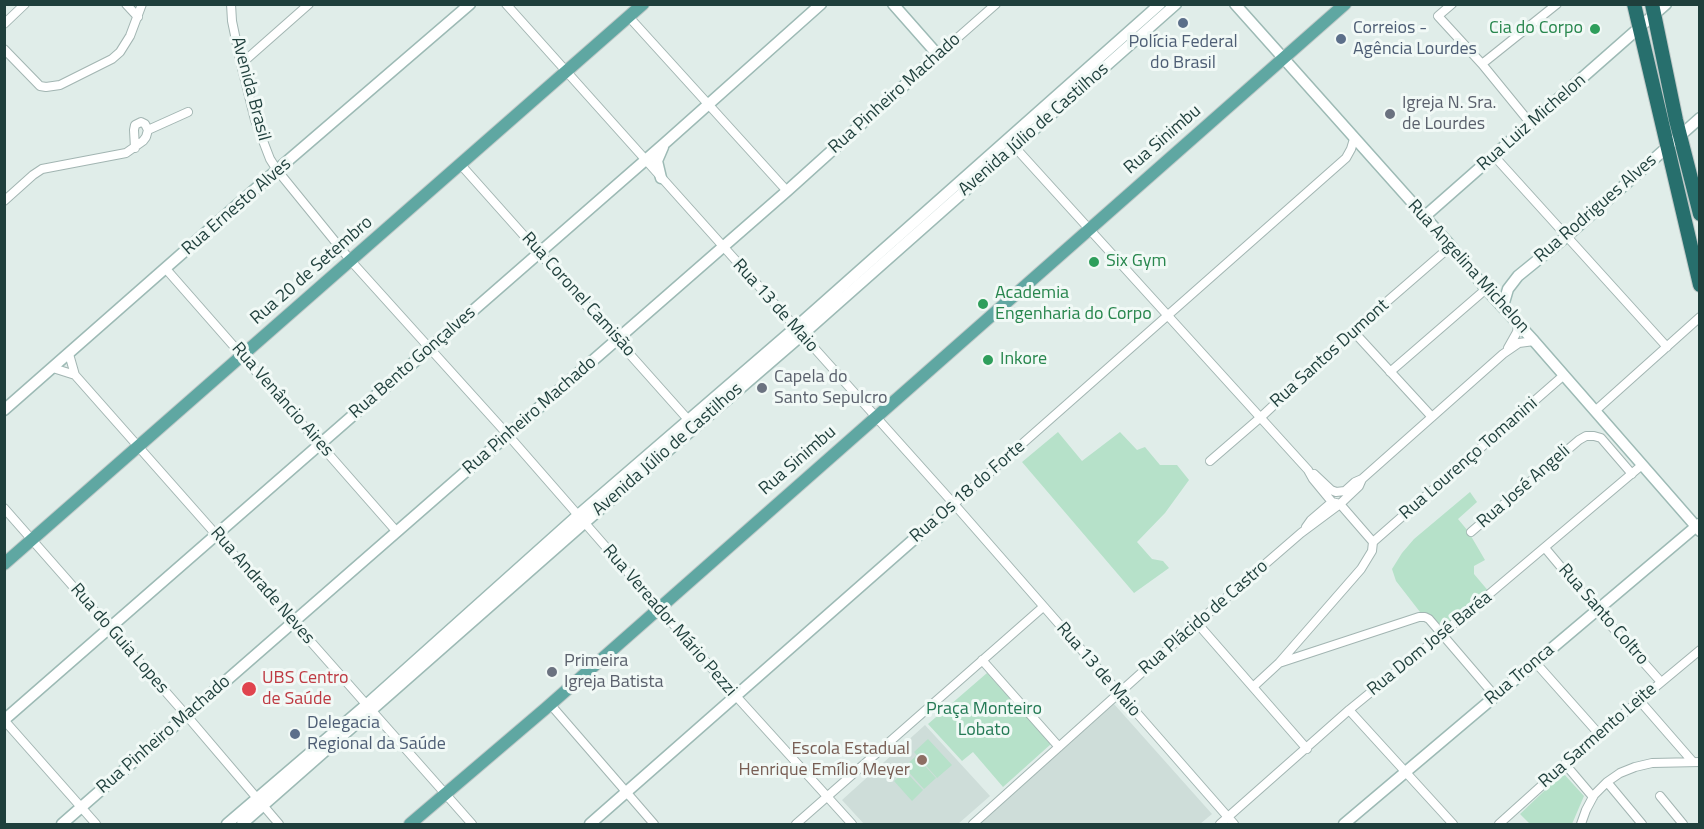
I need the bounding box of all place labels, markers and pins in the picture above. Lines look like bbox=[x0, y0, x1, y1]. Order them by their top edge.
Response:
marker: Polícia Federal do Brasil bbox=[1176, 16, 1190, 30]
place label: Correios - Agência Lourdes bbox=[1353, 18, 1477, 60]
place label: Cia do Corpo bbox=[1489, 18, 1583, 40]
marker: Cia do Corpo bbox=[1588, 22, 1602, 36]
place label: Polícia Federal do Brasil bbox=[1128, 32, 1238, 74]
marker: Correios - Agência Lourdes bbox=[1334, 32, 1348, 46]
place label: Igreja N. Sra. de Lourdes bbox=[1402, 93, 1496, 136]
marker: Igreja N. Sra. de Lourdes bbox=[1383, 107, 1397, 121]
place label: Six Gym bbox=[1106, 251, 1166, 273]
marker: Six Gym bbox=[1087, 255, 1101, 269]
place label: Academia Engenharia do Corpo bbox=[995, 283, 1152, 326]
marker: Academia Engenharia do Corpo bbox=[976, 297, 990, 311]
place label: Inkore bbox=[1000, 349, 1047, 371]
marker: Inkore bbox=[981, 353, 995, 367]
place label: Capela do Santo Sepulcro bbox=[774, 367, 888, 410]
marker: Capela do Santo Sepulcro bbox=[755, 381, 769, 395]
place label: Primeira Igreja Batista bbox=[564, 651, 664, 694]
marker: Primeira Igreja Batista bbox=[545, 665, 559, 679]
place label: UBS Centro de Saúde bbox=[262, 668, 349, 710]
marker: UBS Centro de Saúde bbox=[240, 680, 258, 698]
place label: Delegacia Regional da Saúde bbox=[307, 713, 446, 756]
marker: Delegacia Regional da Saúde bbox=[288, 727, 302, 741]
place label: Escola Estadual Henrique Emílio Meyer bbox=[738, 739, 910, 782]
marker: Escola Estadual Henrique Emílio Meyer bbox=[915, 753, 929, 767]

